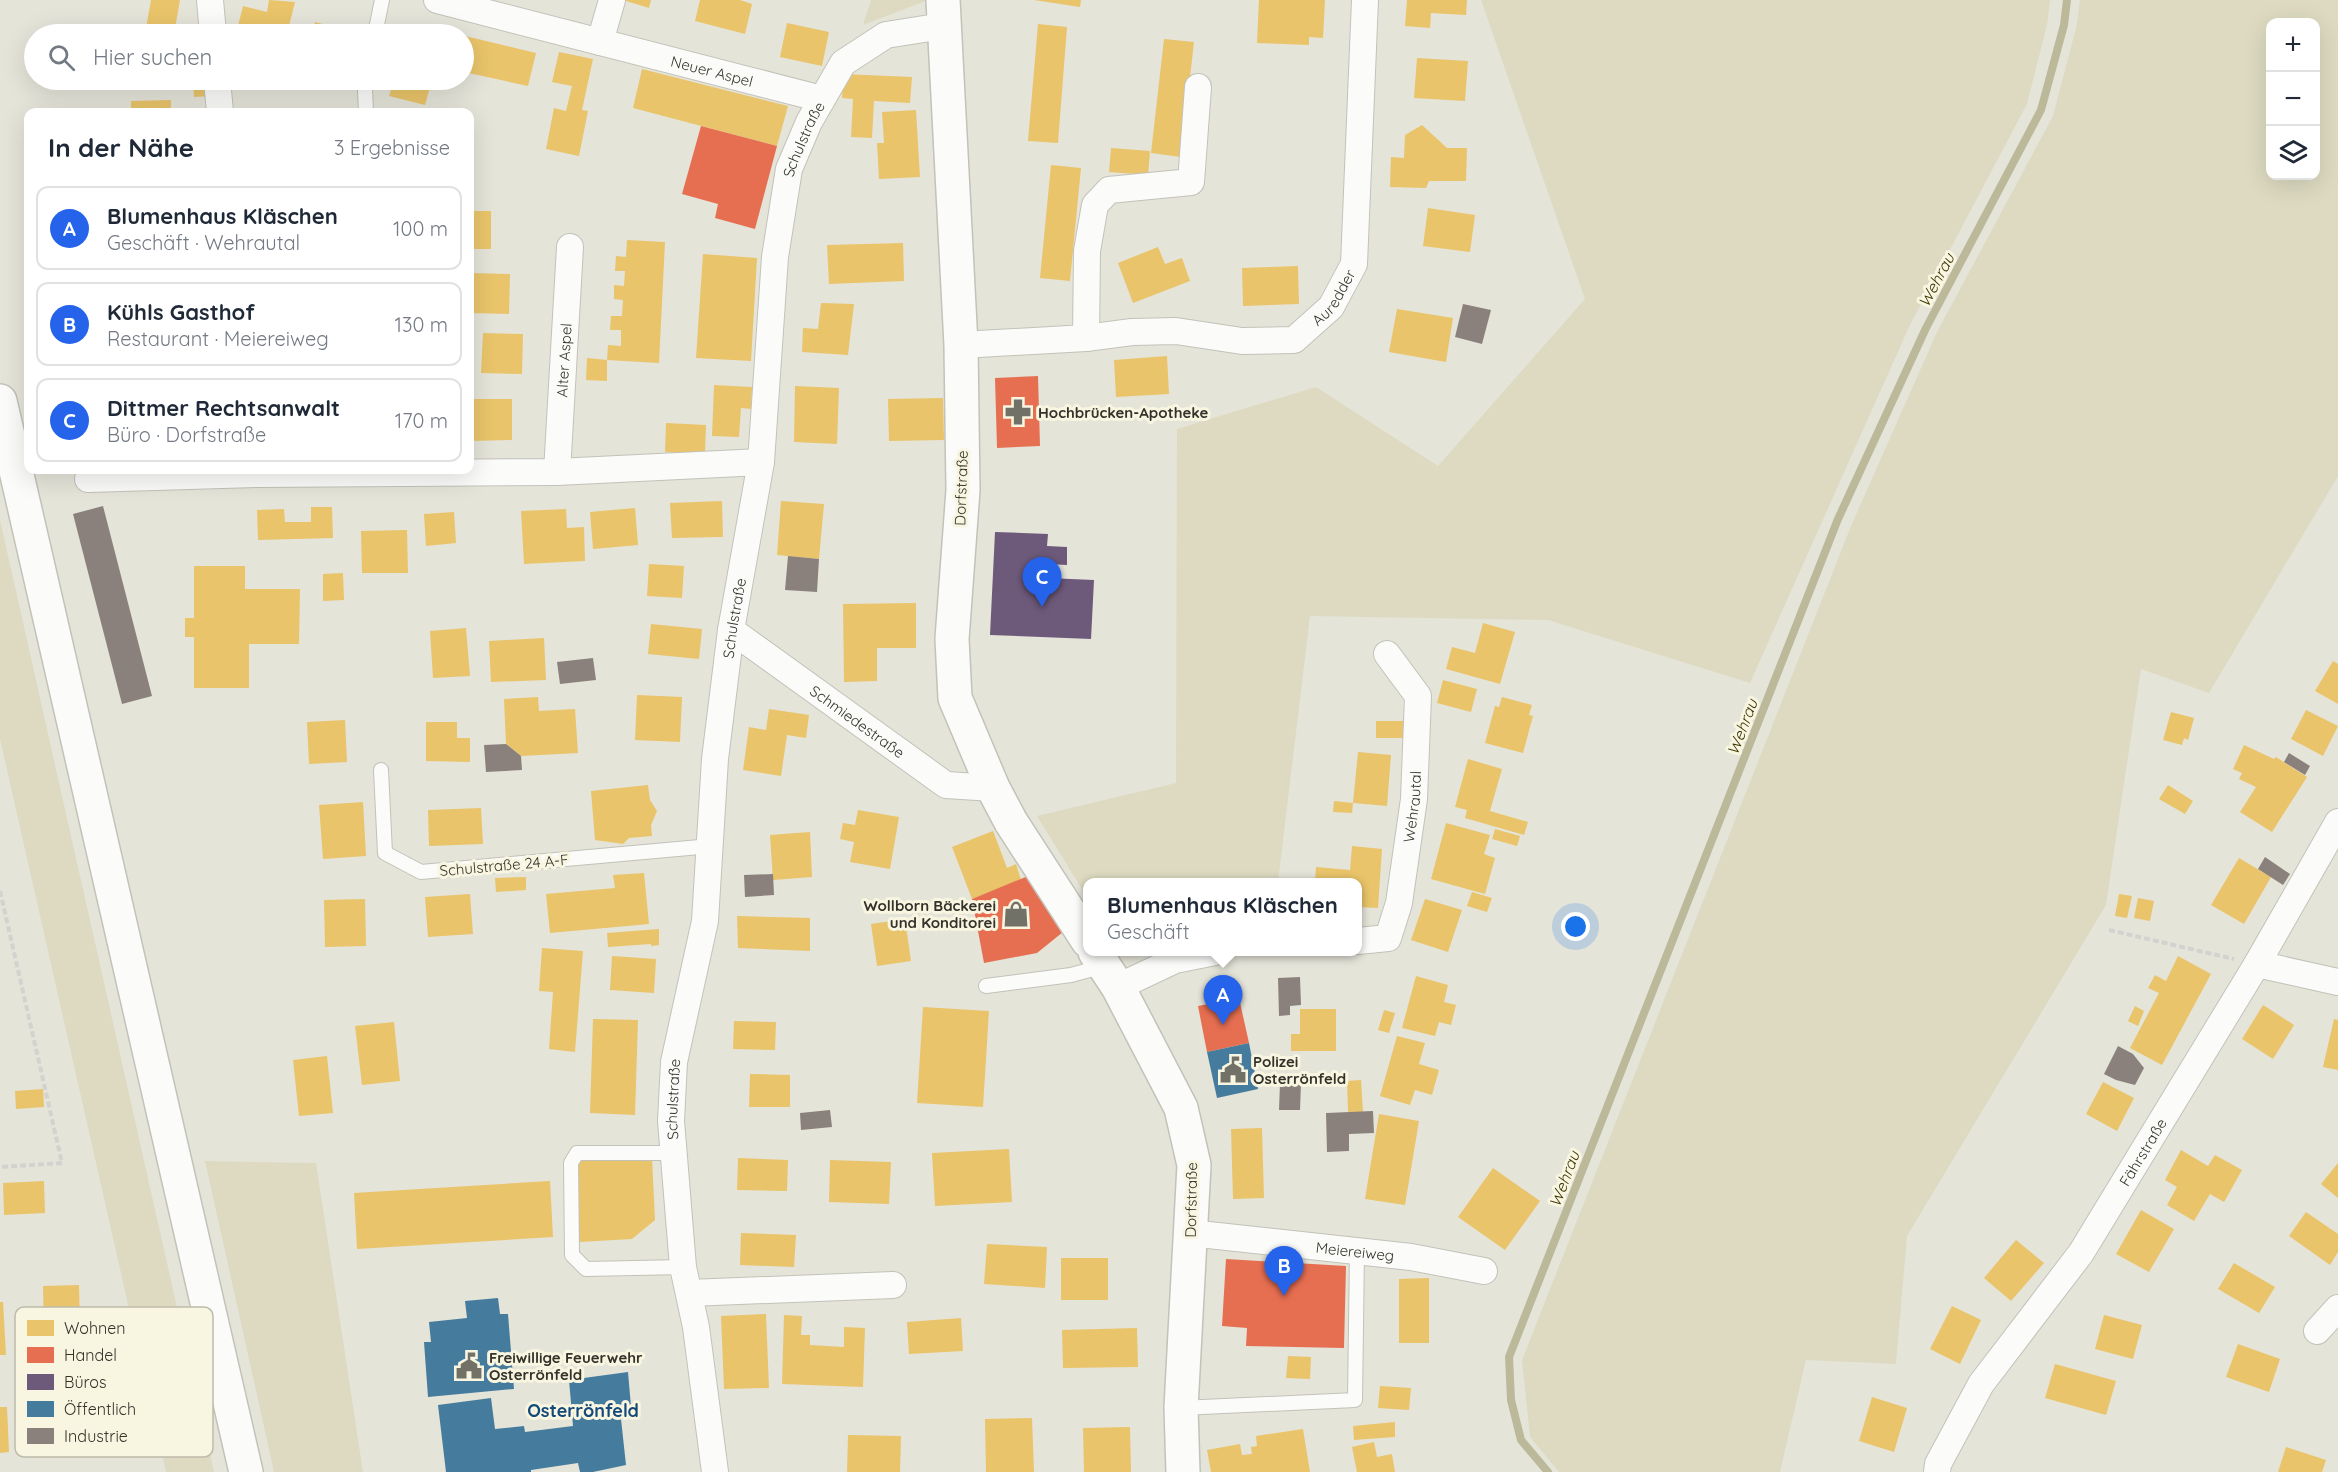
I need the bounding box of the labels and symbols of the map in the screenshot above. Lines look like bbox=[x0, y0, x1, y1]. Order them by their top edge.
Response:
street label: Neuer Aspel bbox=[669, 51, 755, 90]
street label: Schulstraße bbox=[778, 98, 828, 178]
water label: Wehrau bbox=[1914, 249, 1959, 310]
street label: Auredder bbox=[1308, 266, 1359, 329]
street label: Alter Aspel bbox=[552, 323, 575, 398]
pharmacy icon: Hochbrücken-Apotheke bbox=[1003, 397, 1033, 427]
place label: Hochbrücken-Apotheke bbox=[1038, 403, 1209, 422]
street label: Dorfstraße bbox=[950, 450, 972, 526]
pin: C bbox=[1022, 558, 1062, 607]
street label: Schulstraße bbox=[718, 576, 750, 659]
street label: Schmiedestraße bbox=[807, 681, 909, 762]
water label: Wehrau bbox=[1722, 696, 1762, 758]
street label: Wehrautal bbox=[1398, 771, 1425, 844]
street label: Schulstraße 24 A-F bbox=[439, 850, 569, 880]
place label: Wollborn Bäckerei und Konditorei bbox=[864, 896, 996, 932]
shop icon: Wollborn Bäckerei und Konditorei bbox=[1001, 899, 1031, 929]
your location bbox=[1561, 912, 1590, 941]
pin: A bbox=[1204, 976, 1242, 1025]
place label: Polizei Osterrönfeld bbox=[1253, 1052, 1346, 1088]
public building icon: Polizei Osterrönfeld bbox=[1218, 1055, 1248, 1085]
street label: Schulstraße bbox=[661, 1058, 684, 1140]
street label: Fährstraße bbox=[2115, 1115, 2170, 1189]
water label: Wehrau bbox=[1544, 1148, 1584, 1210]
street label: Dorfstraße bbox=[1181, 1162, 1201, 1238]
street label: Meiereiweg bbox=[1315, 1237, 1395, 1265]
pin: B bbox=[1264, 1246, 1304, 1296]
legend bbox=[15, 1307, 213, 1457]
text: Wohnen bbox=[64, 1318, 126, 1338]
text: Handel bbox=[64, 1345, 117, 1365]
place label: Freiwillige Feuerwehr Osterrönfeld bbox=[489, 1348, 643, 1384]
public building icon: Freiwillige Feuerwehr Osterrönfeld bbox=[454, 1351, 484, 1381]
text: Büros bbox=[64, 1372, 107, 1392]
text: Öffentlich bbox=[64, 1399, 136, 1419]
district label: Osterrönfeld bbox=[527, 1399, 639, 1422]
text: Industrie bbox=[64, 1426, 128, 1446]

